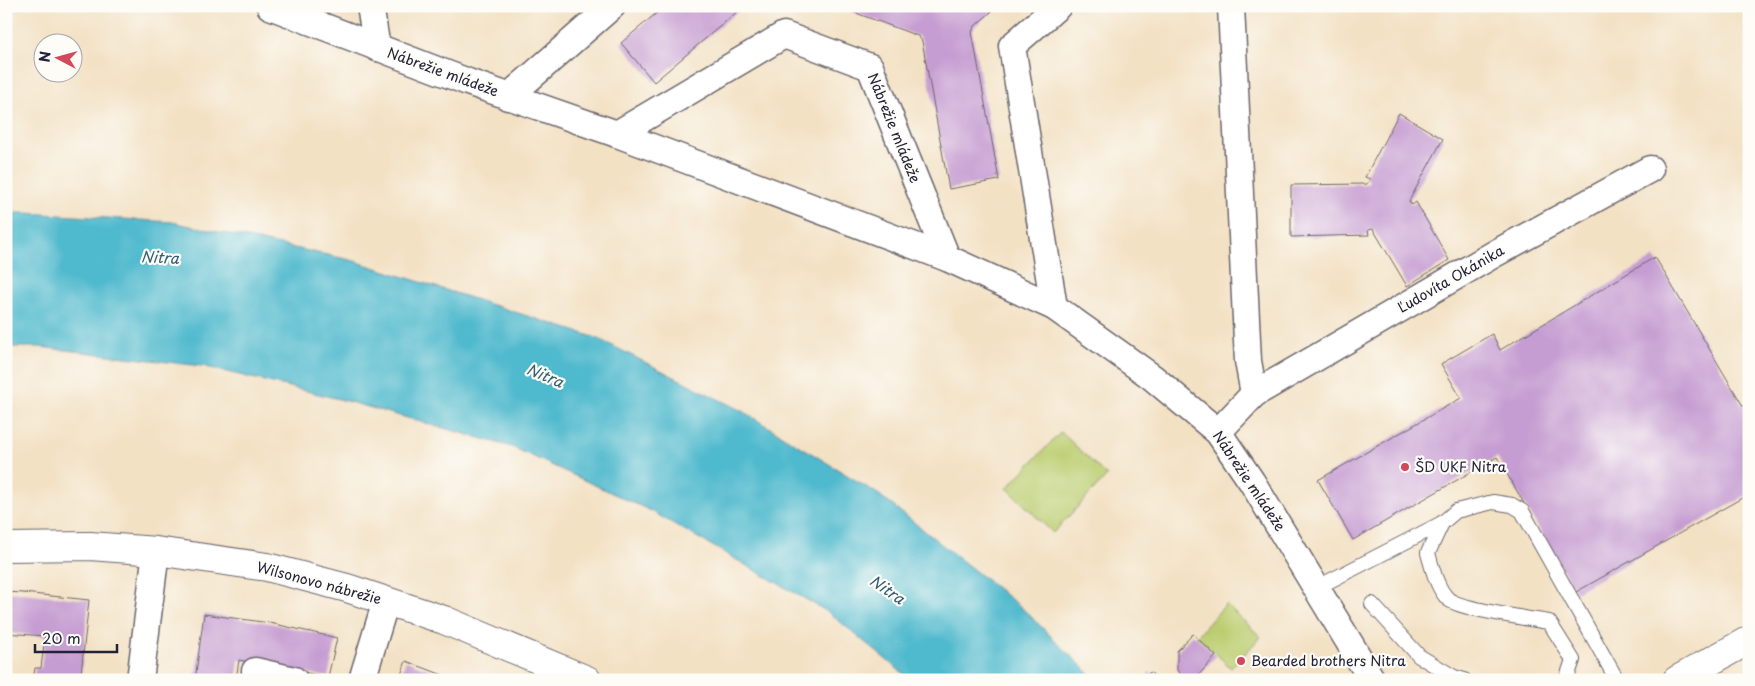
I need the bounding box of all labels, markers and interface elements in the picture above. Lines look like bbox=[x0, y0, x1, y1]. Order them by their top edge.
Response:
north arrow bbox=[32, 32, 82, 82]
street label: Nábrežie mládeže bbox=[385, 42, 502, 102]
text: N bbox=[34, 50, 56, 63]
street label: Nábrežie mládeže bbox=[863, 70, 926, 186]
street label: Ľudovíta Okánika bbox=[1394, 239, 1508, 318]
water label: Nitra bbox=[140, 244, 180, 269]
water label: Nitra bbox=[524, 357, 568, 393]
street label: Nábrežie mládeže bbox=[1208, 426, 1291, 535]
place label: ŠD UKF Nitra bbox=[1415, 456, 1507, 477]
marker: ŠD UKF Nitra bbox=[1399, 461, 1411, 473]
street label: Wilsonovo nábrežie bbox=[254, 556, 384, 609]
water label: Nitra bbox=[866, 568, 911, 610]
scale bar bbox=[35, 621, 118, 653]
text: 20 m bbox=[42, 626, 81, 649]
place label: Bearded brothers Nitra bbox=[1251, 650, 1406, 671]
marker: Bearded brothers Nitra bbox=[1235, 655, 1247, 667]

